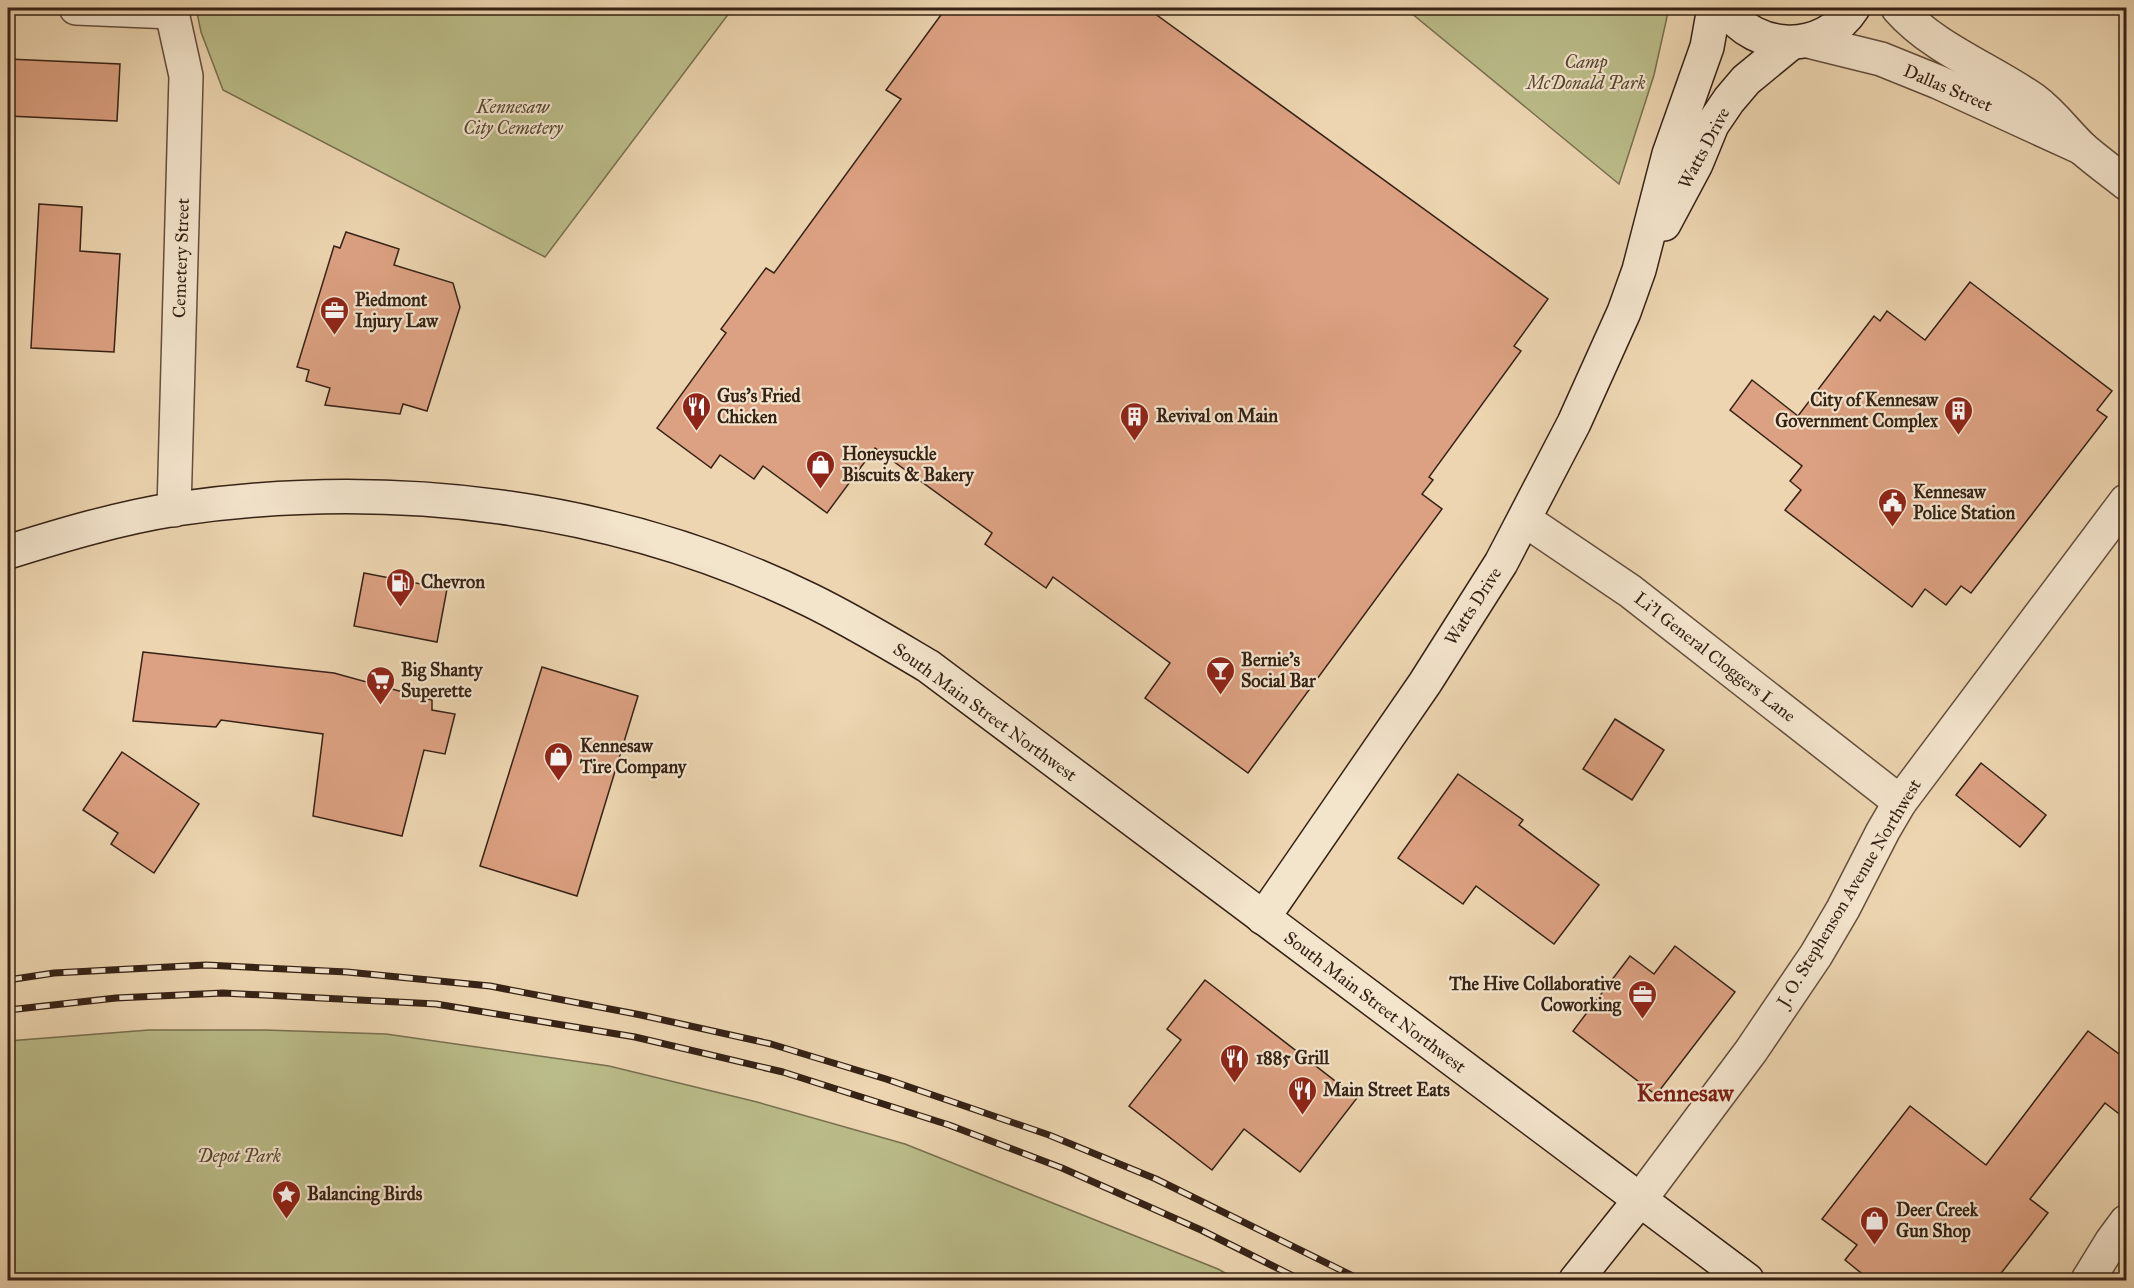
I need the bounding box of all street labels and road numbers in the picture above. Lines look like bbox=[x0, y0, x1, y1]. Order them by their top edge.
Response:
street label: Dallas Street bbox=[1900, 59, 1996, 117]
street label: Watts Drive bbox=[1673, 104, 1735, 192]
street label: Cemetery Street bbox=[168, 197, 194, 318]
street label: Watts Drive bbox=[1440, 563, 1506, 649]
street label: Li'l General Cloggers Lane bbox=[1629, 587, 1800, 728]
street label: South Main Street Northwest bbox=[889, 638, 1082, 786]
street label: J. O. Stephenson Avenue Northwest bbox=[1771, 774, 1927, 1013]
street label: South Main Street Northwest bbox=[1280, 926, 1471, 1078]

